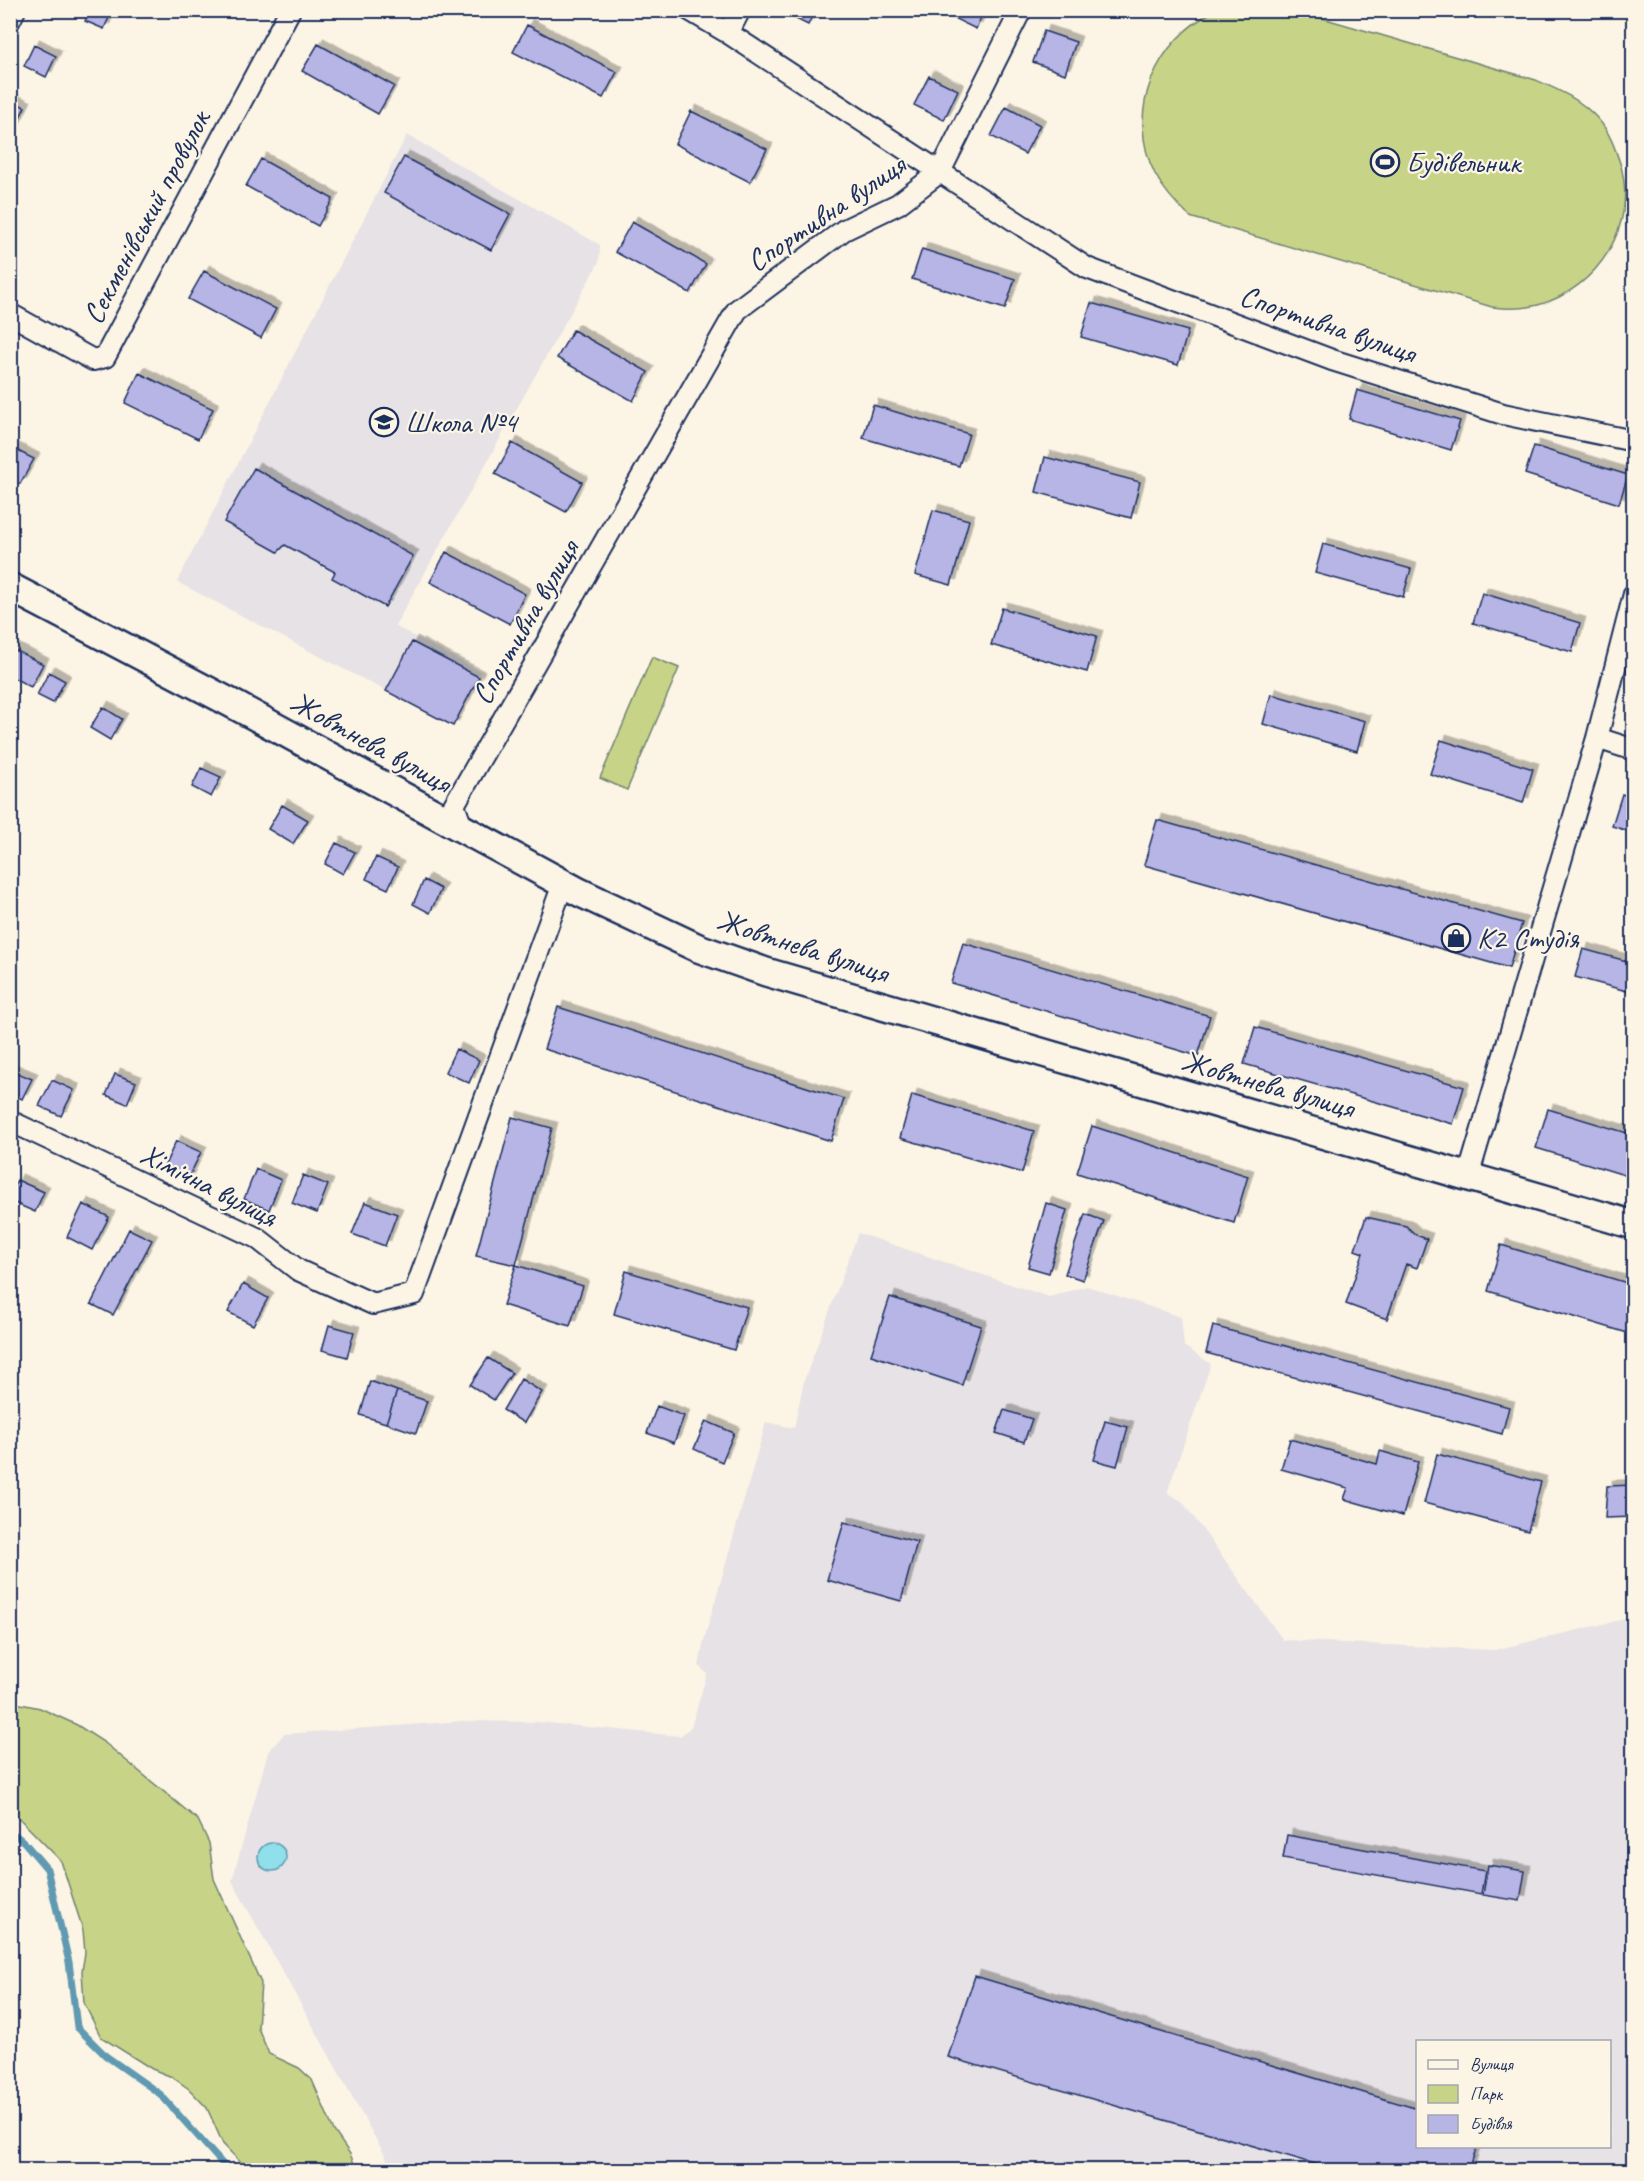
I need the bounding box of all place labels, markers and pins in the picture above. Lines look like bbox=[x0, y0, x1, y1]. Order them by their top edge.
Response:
place label: Будівельник bbox=[1406, 143, 1522, 181]
sports icon: Будівельник bbox=[1369, 146, 1401, 178]
place label: Школа №4 bbox=[405, 403, 519, 441]
school or university icon: Школа №4 bbox=[368, 406, 400, 438]
place label: К2 Студiя bbox=[1477, 919, 1580, 957]
shop icon: К2 Студiя bbox=[1440, 922, 1472, 954]

